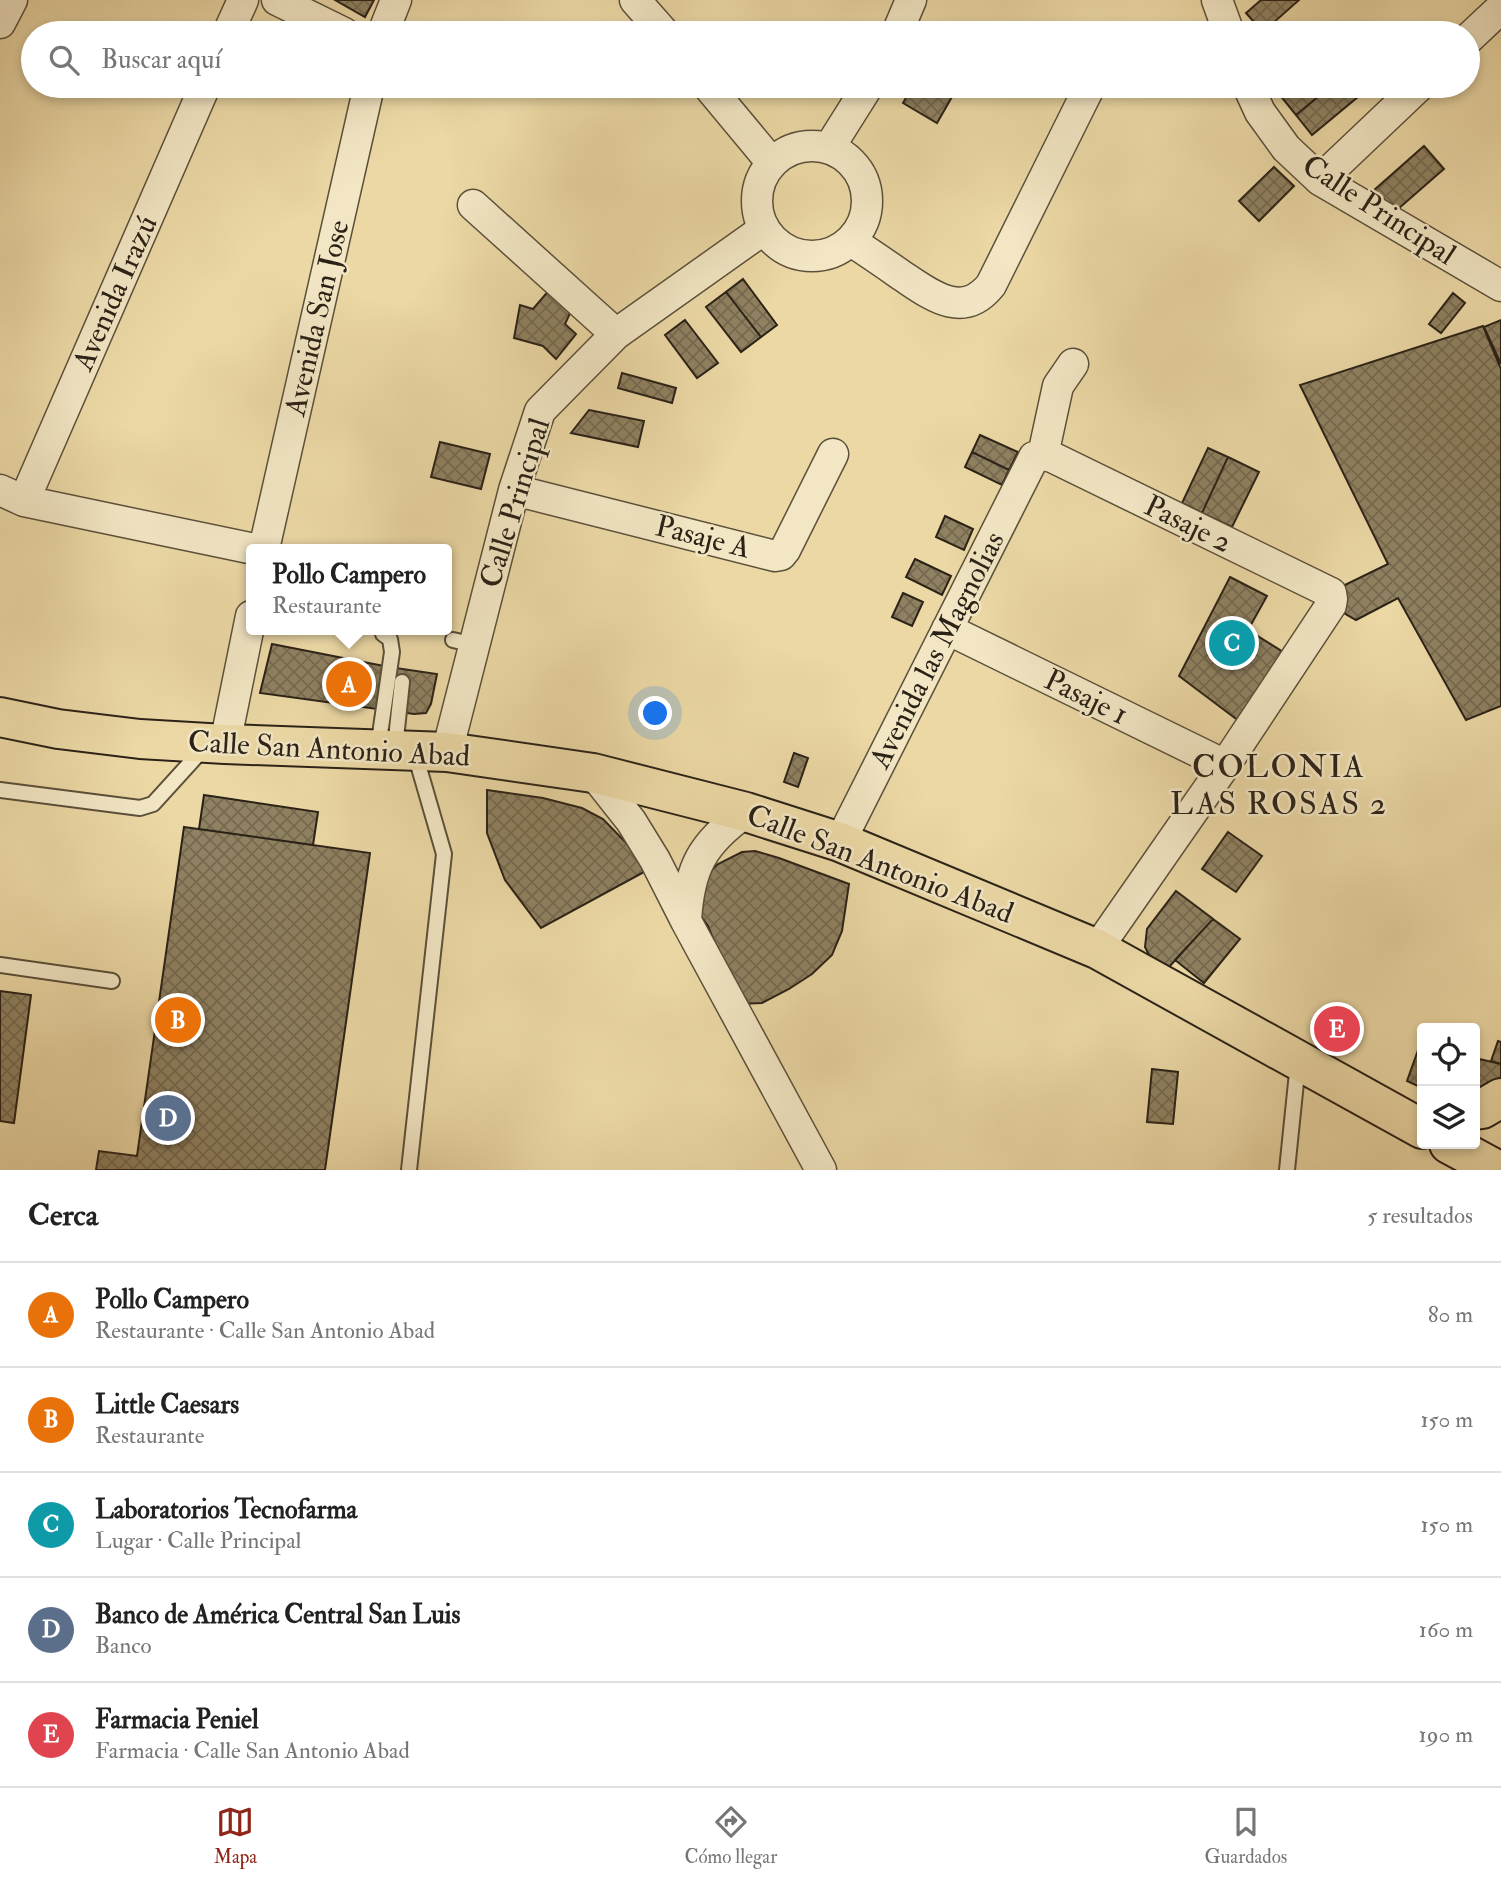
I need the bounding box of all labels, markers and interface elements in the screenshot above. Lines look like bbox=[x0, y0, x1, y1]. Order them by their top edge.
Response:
search box bbox=[21, 21, 1480, 98]
icon: search bbox=[45, 41, 83, 79]
text: Buscar aquí bbox=[101, 44, 221, 76]
street label: Calle Principal bbox=[1295, 147, 1463, 273]
street label: Avenida Irazú bbox=[64, 210, 166, 377]
street label: Avenida San Jose bbox=[276, 216, 358, 421]
street label: Calle Principal bbox=[472, 413, 558, 592]
street label: Pasaje 2 bbox=[1138, 487, 1238, 561]
street label: Pasaje A bbox=[652, 507, 754, 567]
street label: Avenida las Magnolias bbox=[861, 525, 1013, 775]
popup bbox=[246, 544, 452, 635]
text: Pollo Campero bbox=[272, 559, 426, 591]
text: Restaurante bbox=[272, 591, 381, 620]
pin: C bbox=[1209, 617, 1255, 669]
pin: A bbox=[326, 658, 372, 710]
street label: Pasaje 1 bbox=[1038, 661, 1134, 733]
your location bbox=[638, 696, 672, 730]
street label: Calle San Antonio Abad bbox=[187, 723, 471, 775]
district label: COLONIA LAS ROSAS 2 bbox=[1170, 747, 1388, 824]
street label: Calle San Antonio Abad bbox=[742, 796, 1019, 932]
pin: B bbox=[155, 994, 201, 1046]
pin: E bbox=[1314, 1003, 1360, 1055]
map controls bbox=[1417, 1023, 1480, 1149]
button: locate bbox=[1417, 1023, 1480, 1086]
button: layers bbox=[1417, 1086, 1480, 1149]
pin: D bbox=[145, 1092, 191, 1144]
text: Cerca bbox=[28, 1197, 98, 1234]
text: 5 resultados bbox=[1367, 1201, 1473, 1230]
text: Pollo Campero bbox=[95, 1284, 249, 1316]
text: A bbox=[44, 1300, 58, 1329]
text: 80 m bbox=[1428, 1300, 1473, 1329]
text: Restaurante · Calle San Antonio Abad bbox=[95, 1316, 435, 1345]
text: Little Caesars bbox=[95, 1389, 239, 1421]
text: B bbox=[43, 1405, 59, 1434]
text: 150 m bbox=[1420, 1405, 1473, 1434]
text: Restaurante bbox=[95, 1421, 204, 1450]
text: Laboratorios Tecnofarma bbox=[95, 1494, 357, 1526]
text: C bbox=[43, 1510, 59, 1539]
text: 150 m bbox=[1420, 1510, 1473, 1539]
text: Lugar · Calle Principal bbox=[95, 1526, 302, 1555]
text: Banco de América Central San Luis bbox=[95, 1599, 460, 1631]
text: D bbox=[42, 1615, 60, 1644]
text: 160 m bbox=[1419, 1615, 1473, 1644]
text: Banco bbox=[95, 1631, 152, 1660]
text: Farmacia Peniel bbox=[95, 1704, 259, 1736]
text: E bbox=[43, 1720, 59, 1749]
text: 190 m bbox=[1419, 1720, 1473, 1749]
text: Farmacia · Calle San Antonio Abad bbox=[95, 1736, 410, 1765]
tab: Mapa bbox=[214, 1803, 257, 1869]
tab: Cómo llegar bbox=[684, 1803, 777, 1869]
tab: Guardados bbox=[1205, 1803, 1287, 1869]

